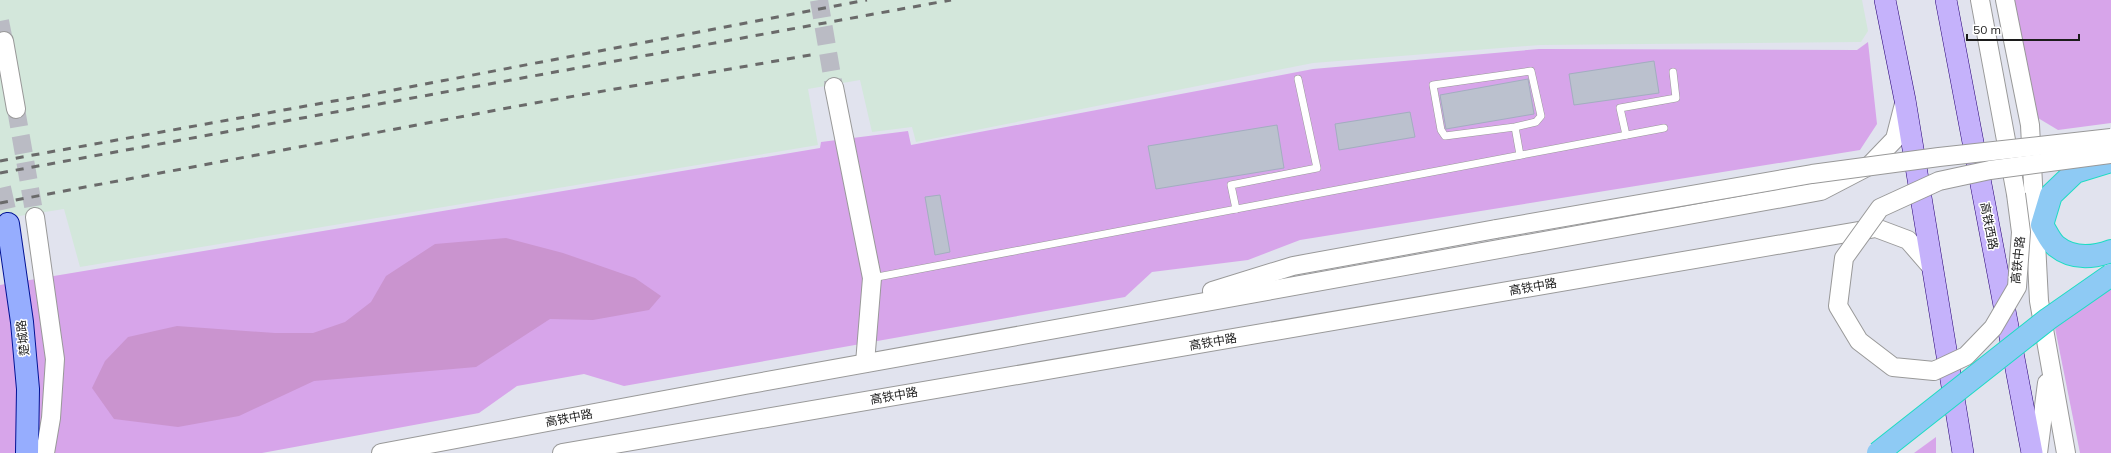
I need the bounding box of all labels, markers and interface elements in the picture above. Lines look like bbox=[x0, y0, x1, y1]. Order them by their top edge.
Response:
scale bar bbox=[1967, 16, 2079, 42]
text: 50 m bbox=[1973, 22, 2001, 37]
street label: 高铁西路 bbox=[1978, 201, 2001, 251]
street label: 高铁中路 bbox=[2008, 235, 2027, 285]
street label: 高铁中路 bbox=[1508, 275, 1558, 298]
street label: 楚城路 bbox=[13, 319, 32, 357]
street label: 高铁中路 bbox=[1188, 330, 1238, 353]
street label: 高铁中路 bbox=[869, 384, 919, 407]
street label: 高铁中路 bbox=[544, 406, 594, 429]

